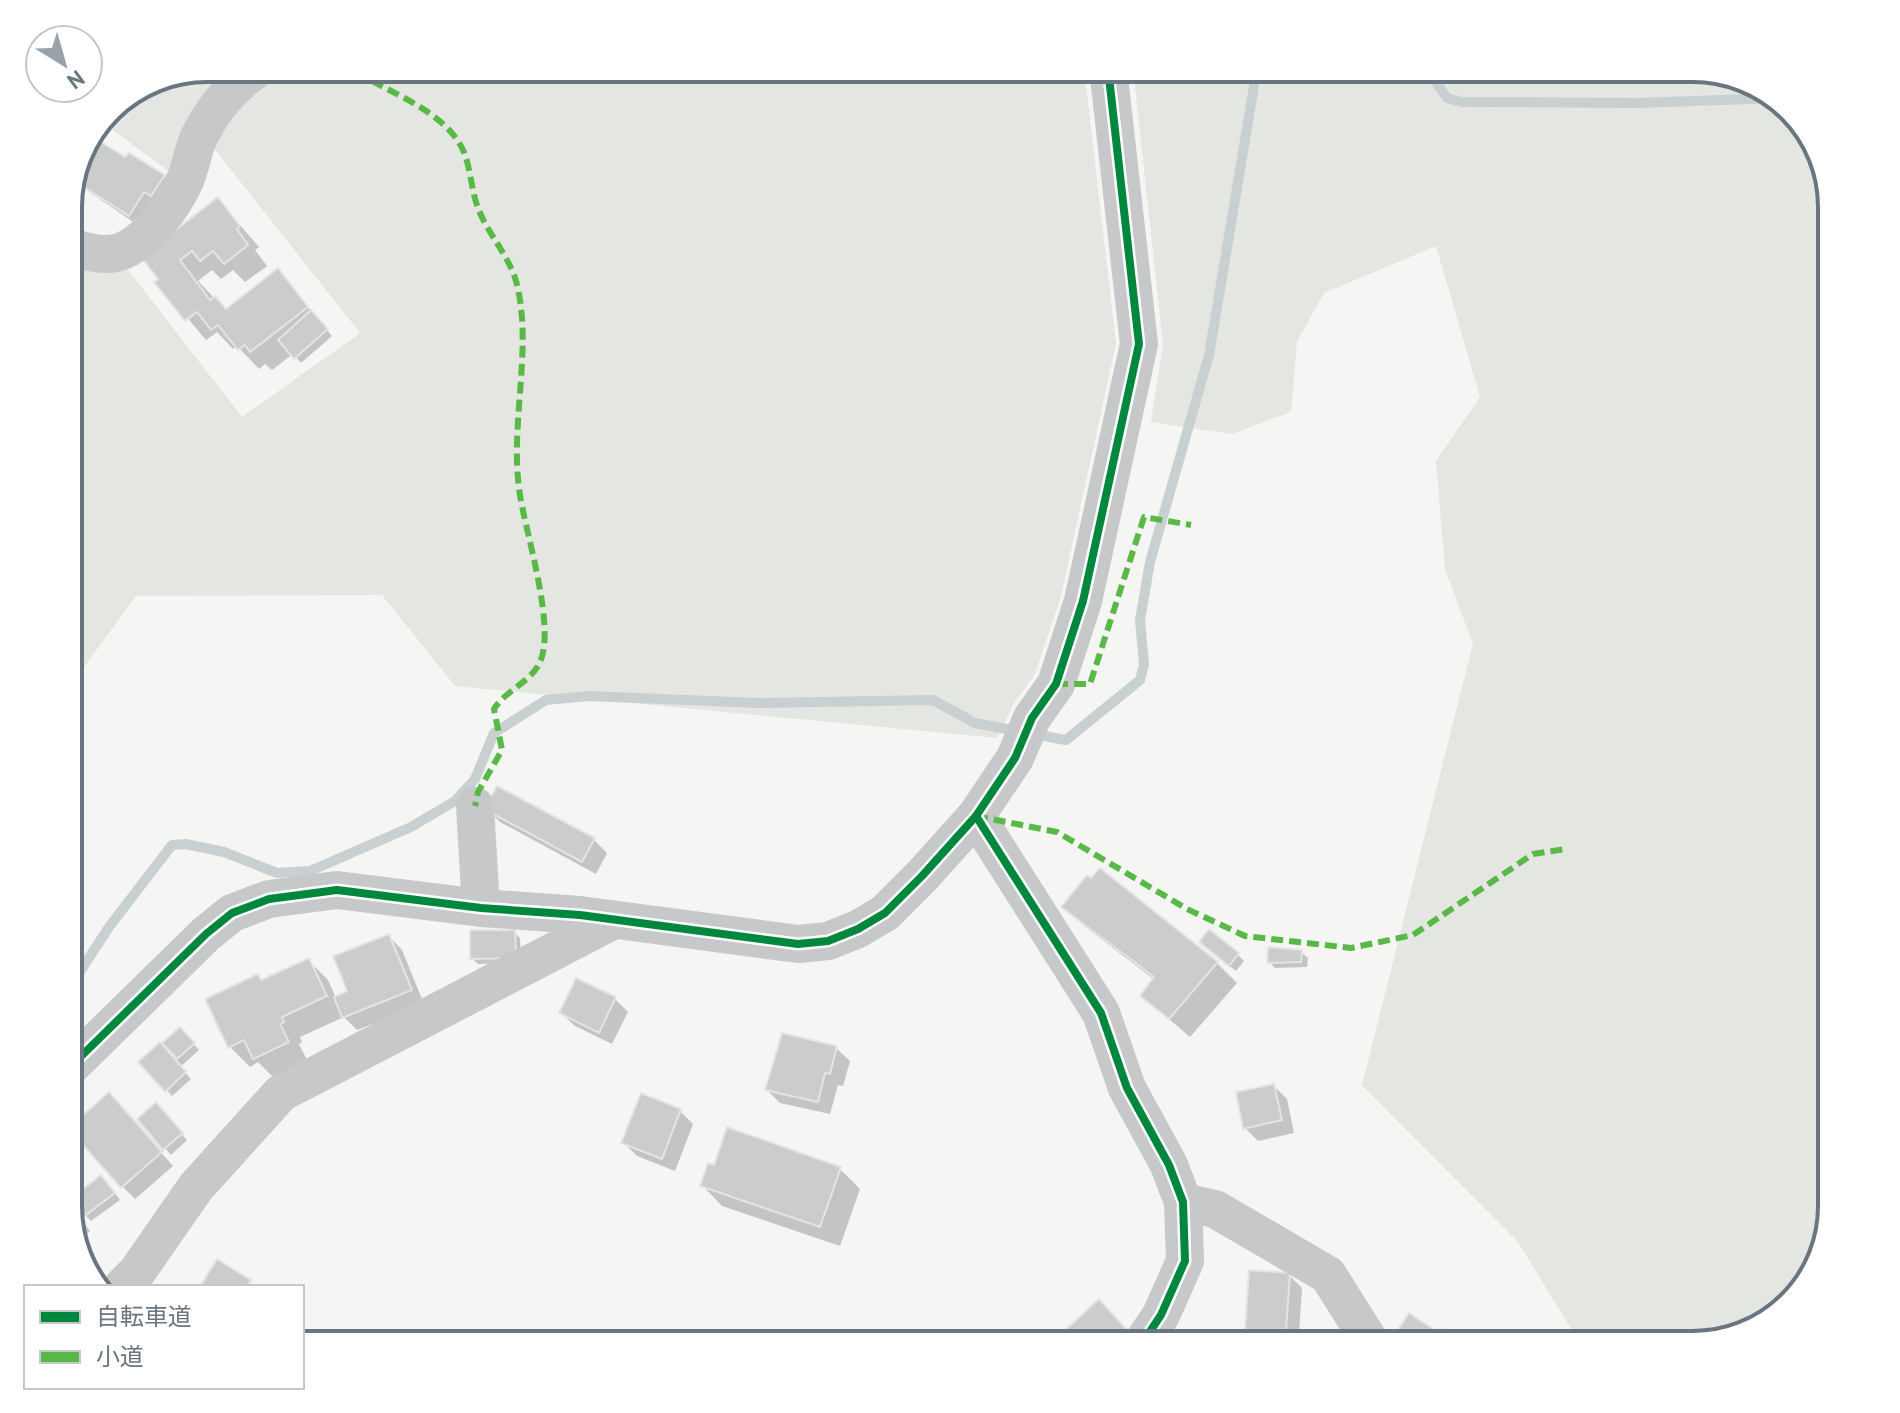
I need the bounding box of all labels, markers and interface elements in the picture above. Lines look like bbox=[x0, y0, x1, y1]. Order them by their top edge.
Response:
north arrow bbox=[24, 24, 104, 104]
text: N bbox=[62, 64, 90, 96]
legend bbox=[24, 1285, 304, 1389]
text: 自転車道 bbox=[96, 1301, 192, 1332]
text: 小道 bbox=[96, 1341, 144, 1372]

